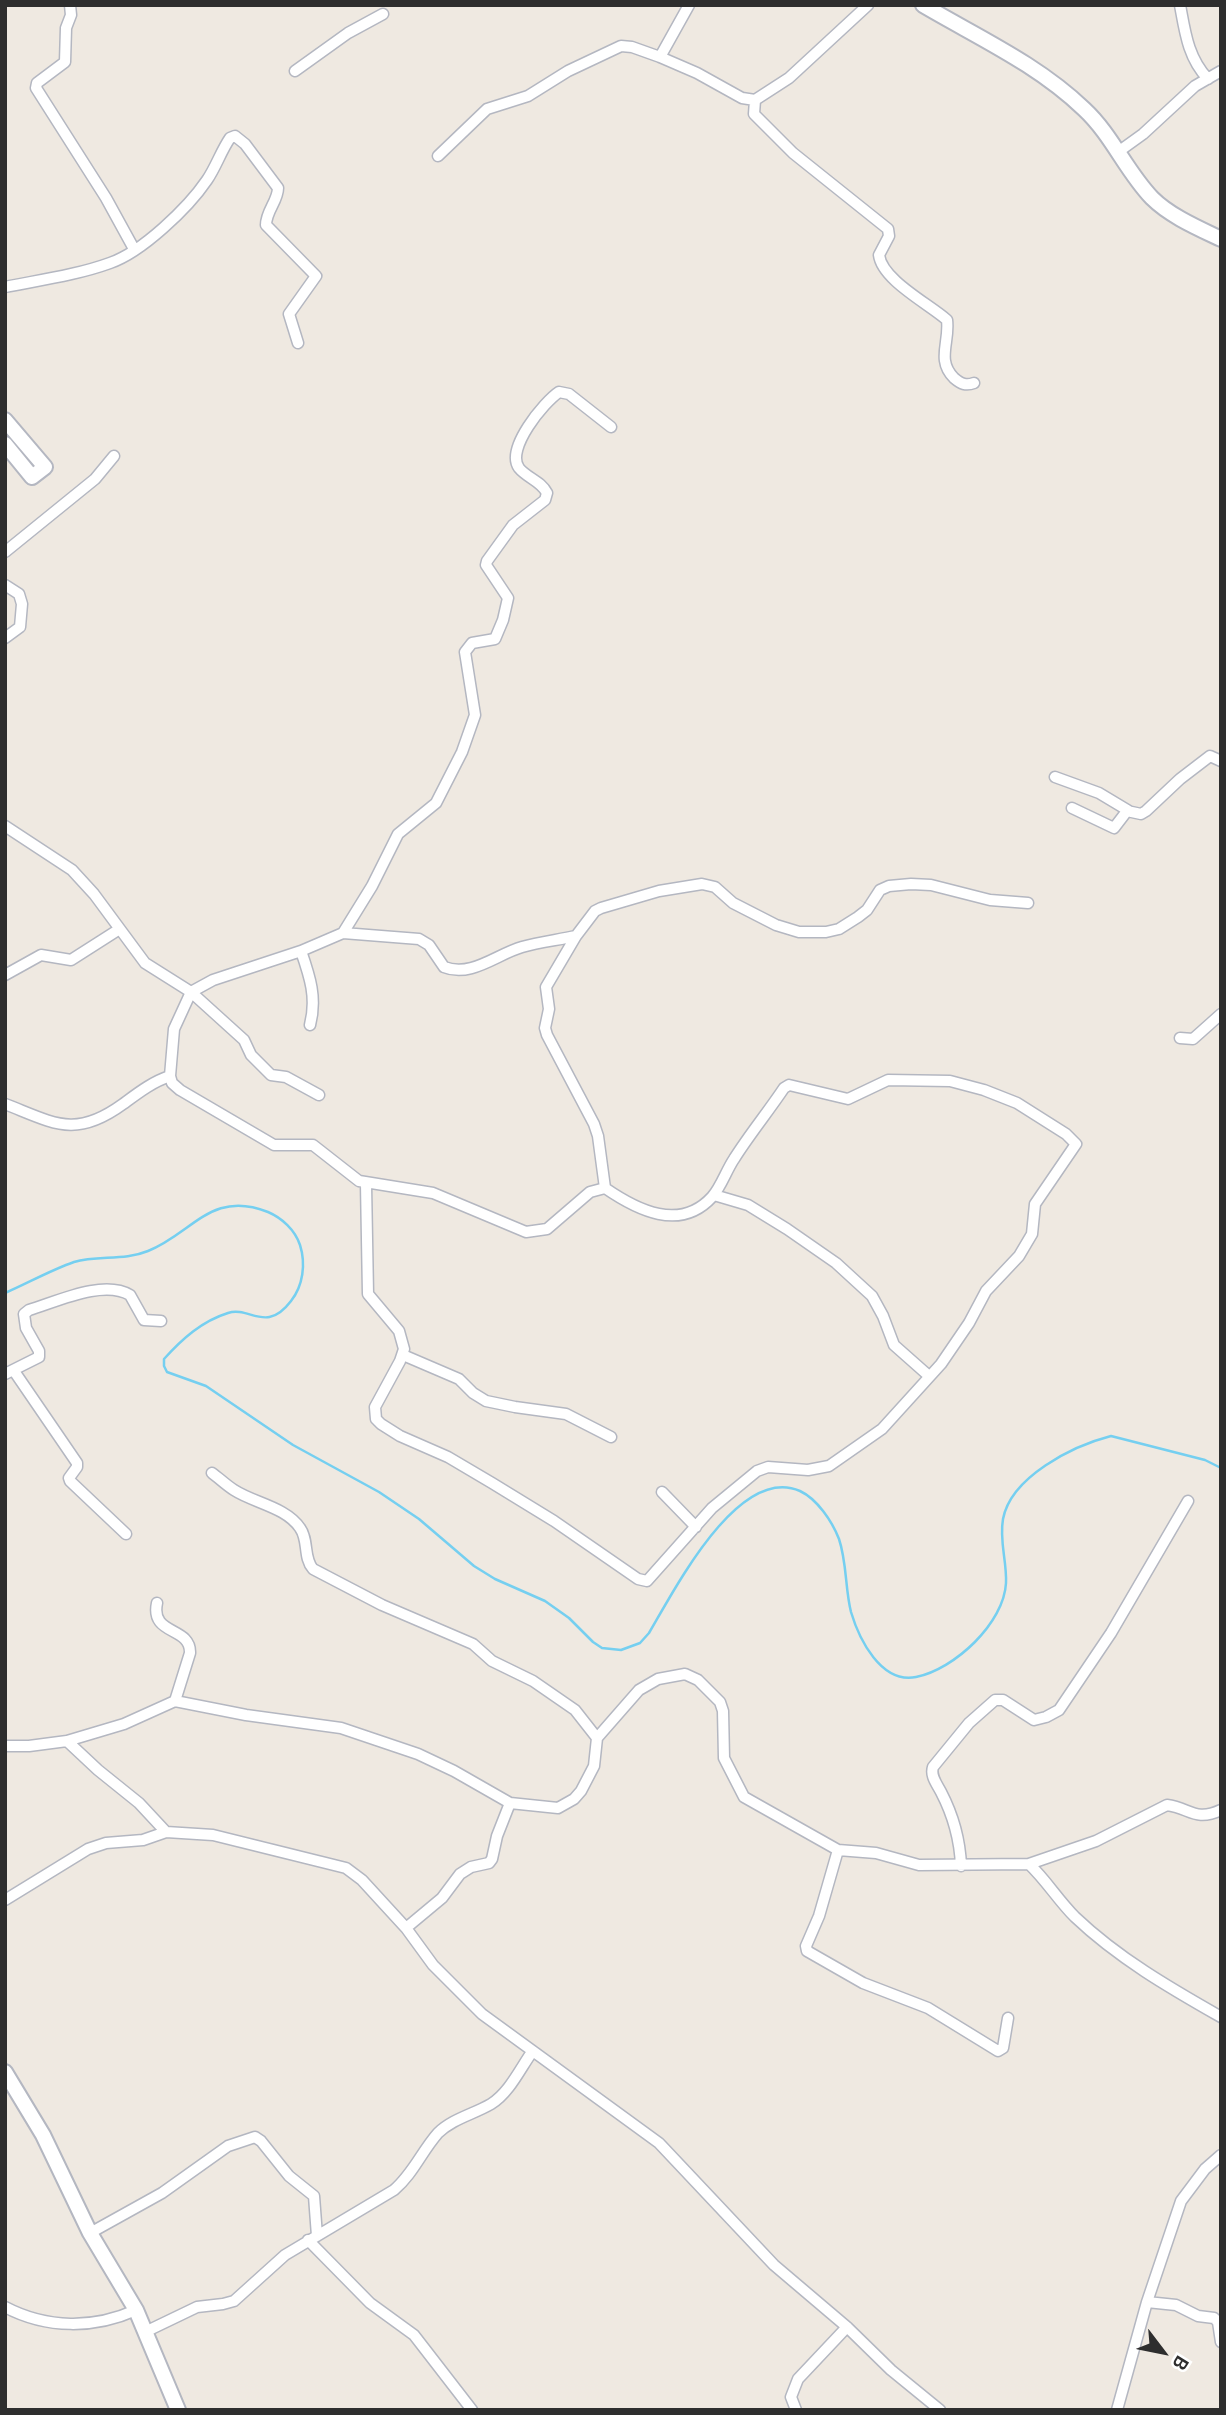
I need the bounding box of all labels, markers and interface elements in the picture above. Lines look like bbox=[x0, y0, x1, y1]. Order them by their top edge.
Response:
north arrow bbox=[1128, 2317, 1198, 2387]
text: B bbox=[1168, 2352, 1194, 2375]

